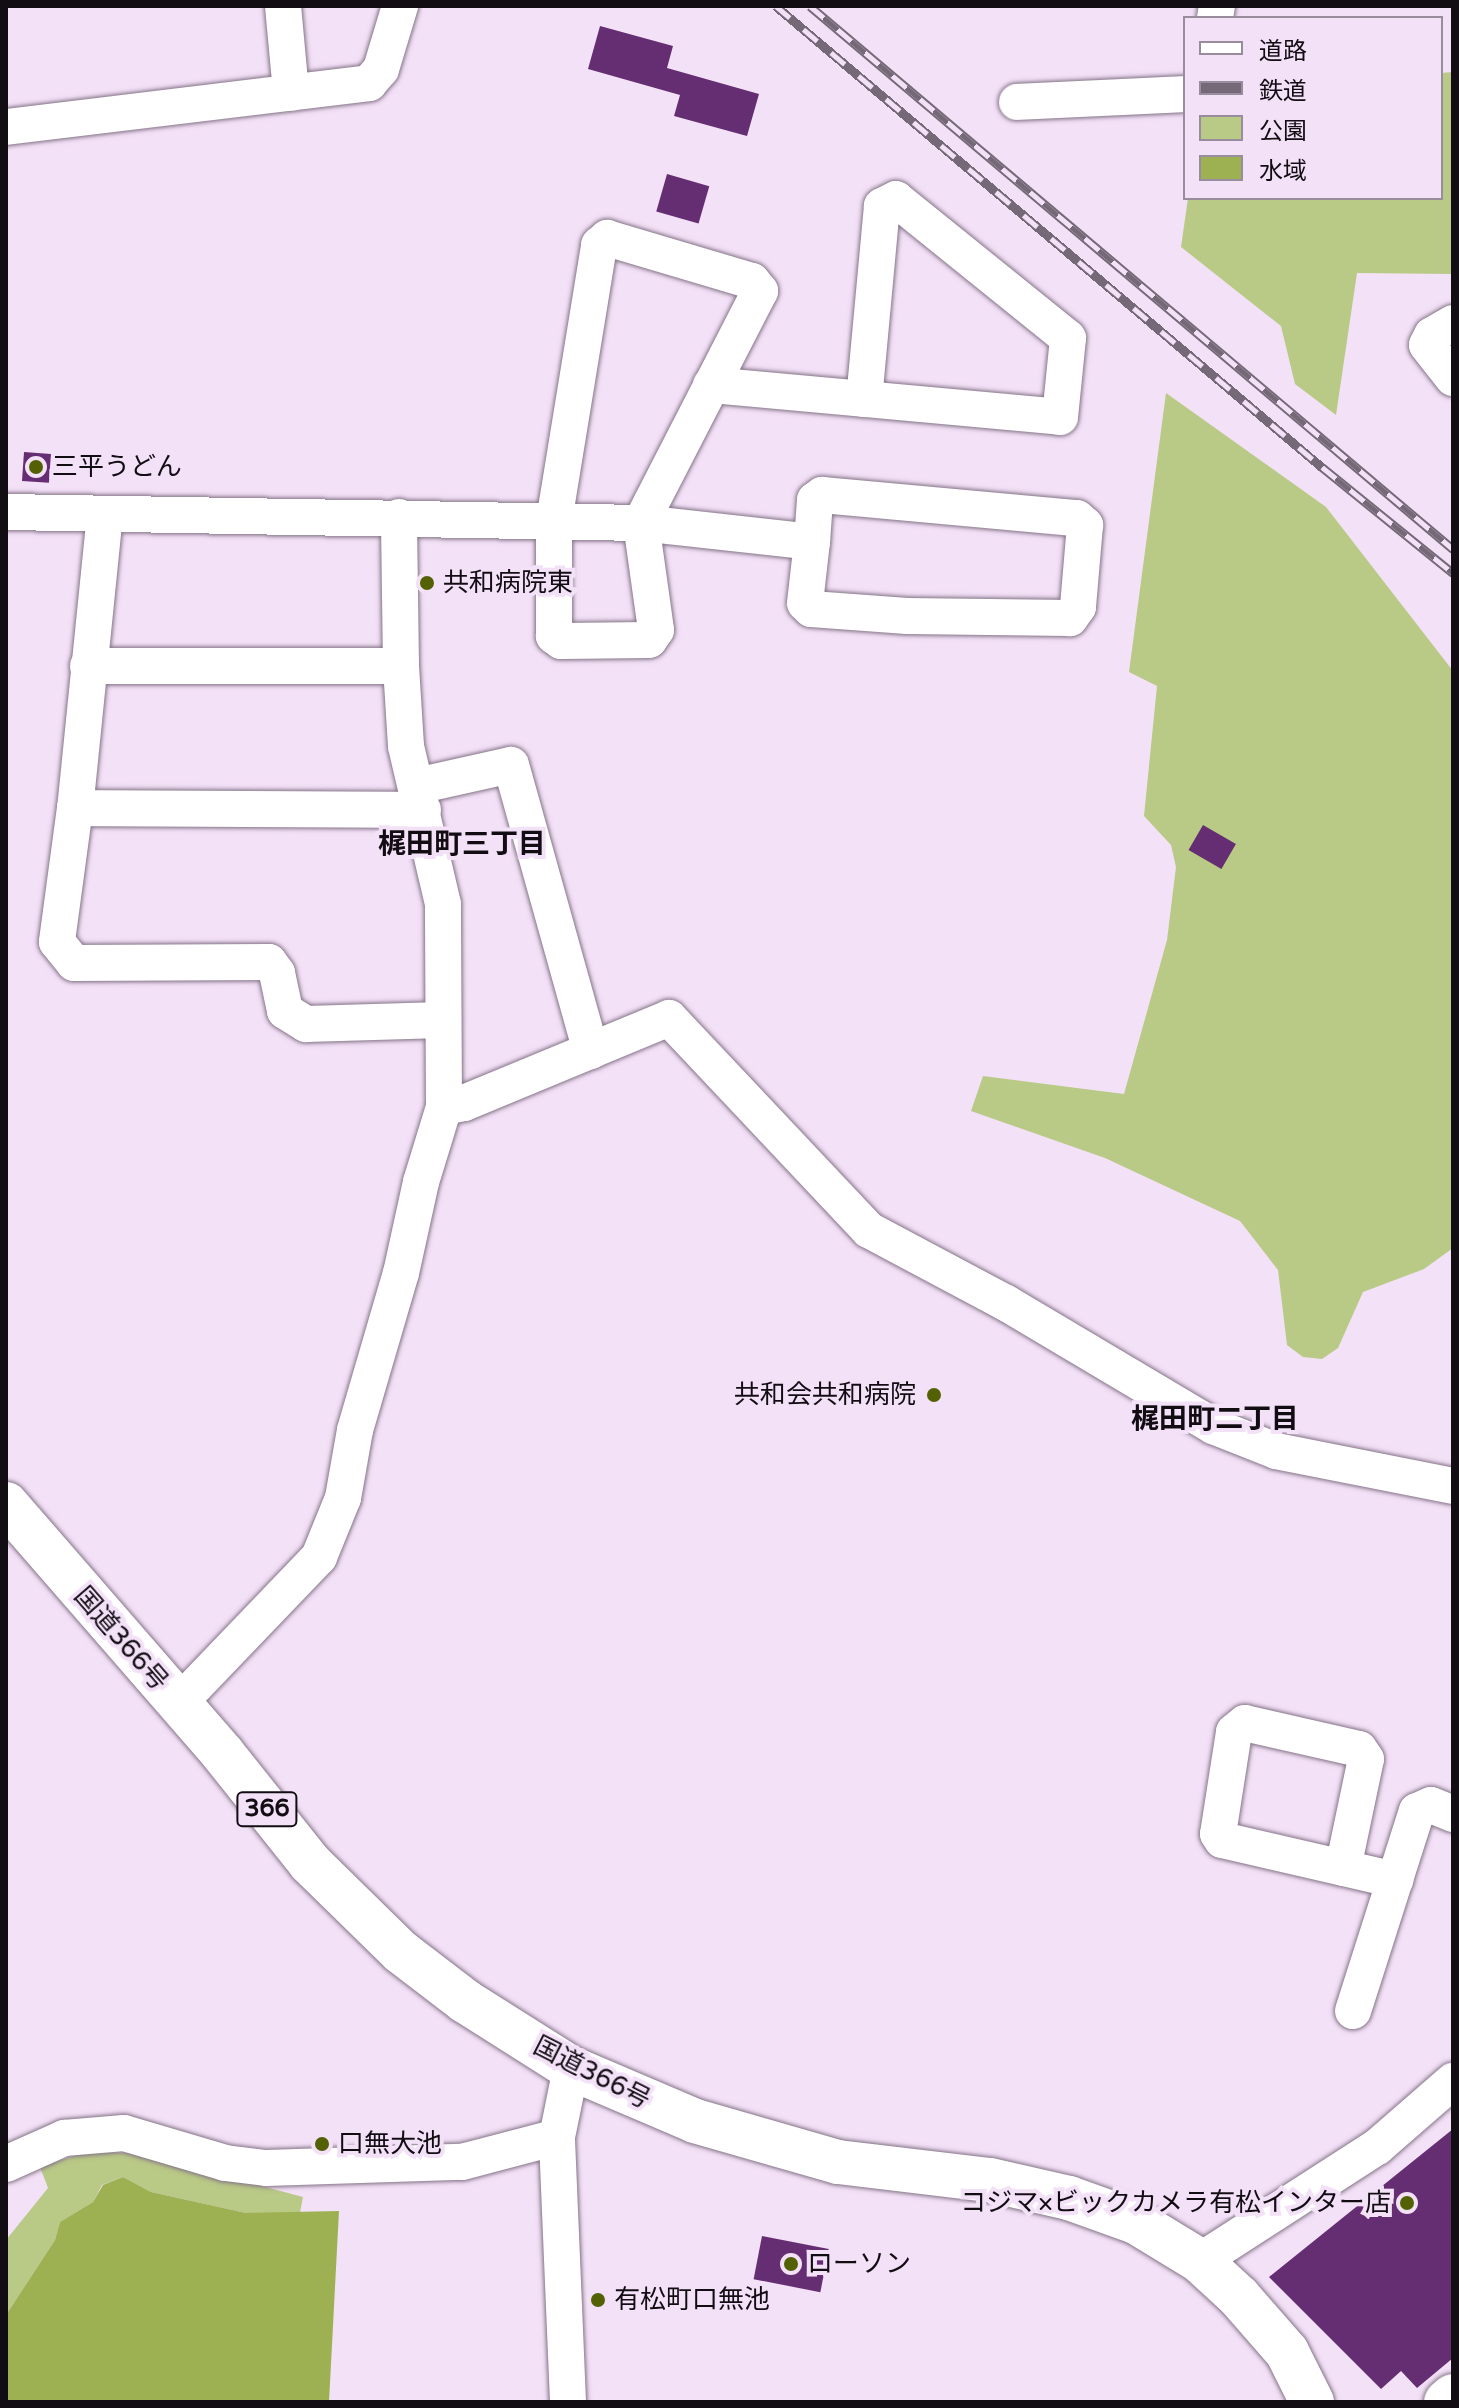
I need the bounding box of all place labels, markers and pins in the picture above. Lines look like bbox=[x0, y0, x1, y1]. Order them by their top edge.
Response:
place label: 三平うどん bbox=[52, 451, 182, 483]
marker: 三平うどん bbox=[27, 458, 45, 476]
place label: 共和病院東 bbox=[443, 567, 573, 599]
marker: 共和病院東 bbox=[418, 574, 436, 592]
place label: 共和会共和病院 bbox=[734, 1379, 916, 1411]
marker: 共和会共和病院 bbox=[923, 1384, 945, 1406]
place label: 口無大池 bbox=[338, 2128, 442, 2160]
marker: 口無大池 bbox=[313, 2135, 331, 2153]
place label: コジマ×ビックカメラ有松インター店 bbox=[960, 2187, 1391, 2219]
marker: コジマ×ビックカメラ有松インター店 bbox=[1398, 2194, 1416, 2212]
place label: ローソン bbox=[807, 2248, 911, 2280]
marker: ローソン bbox=[782, 2255, 800, 2273]
place label: 有松町口無池 bbox=[614, 2284, 770, 2316]
marker: 有松町口無池 bbox=[589, 2291, 607, 2309]

